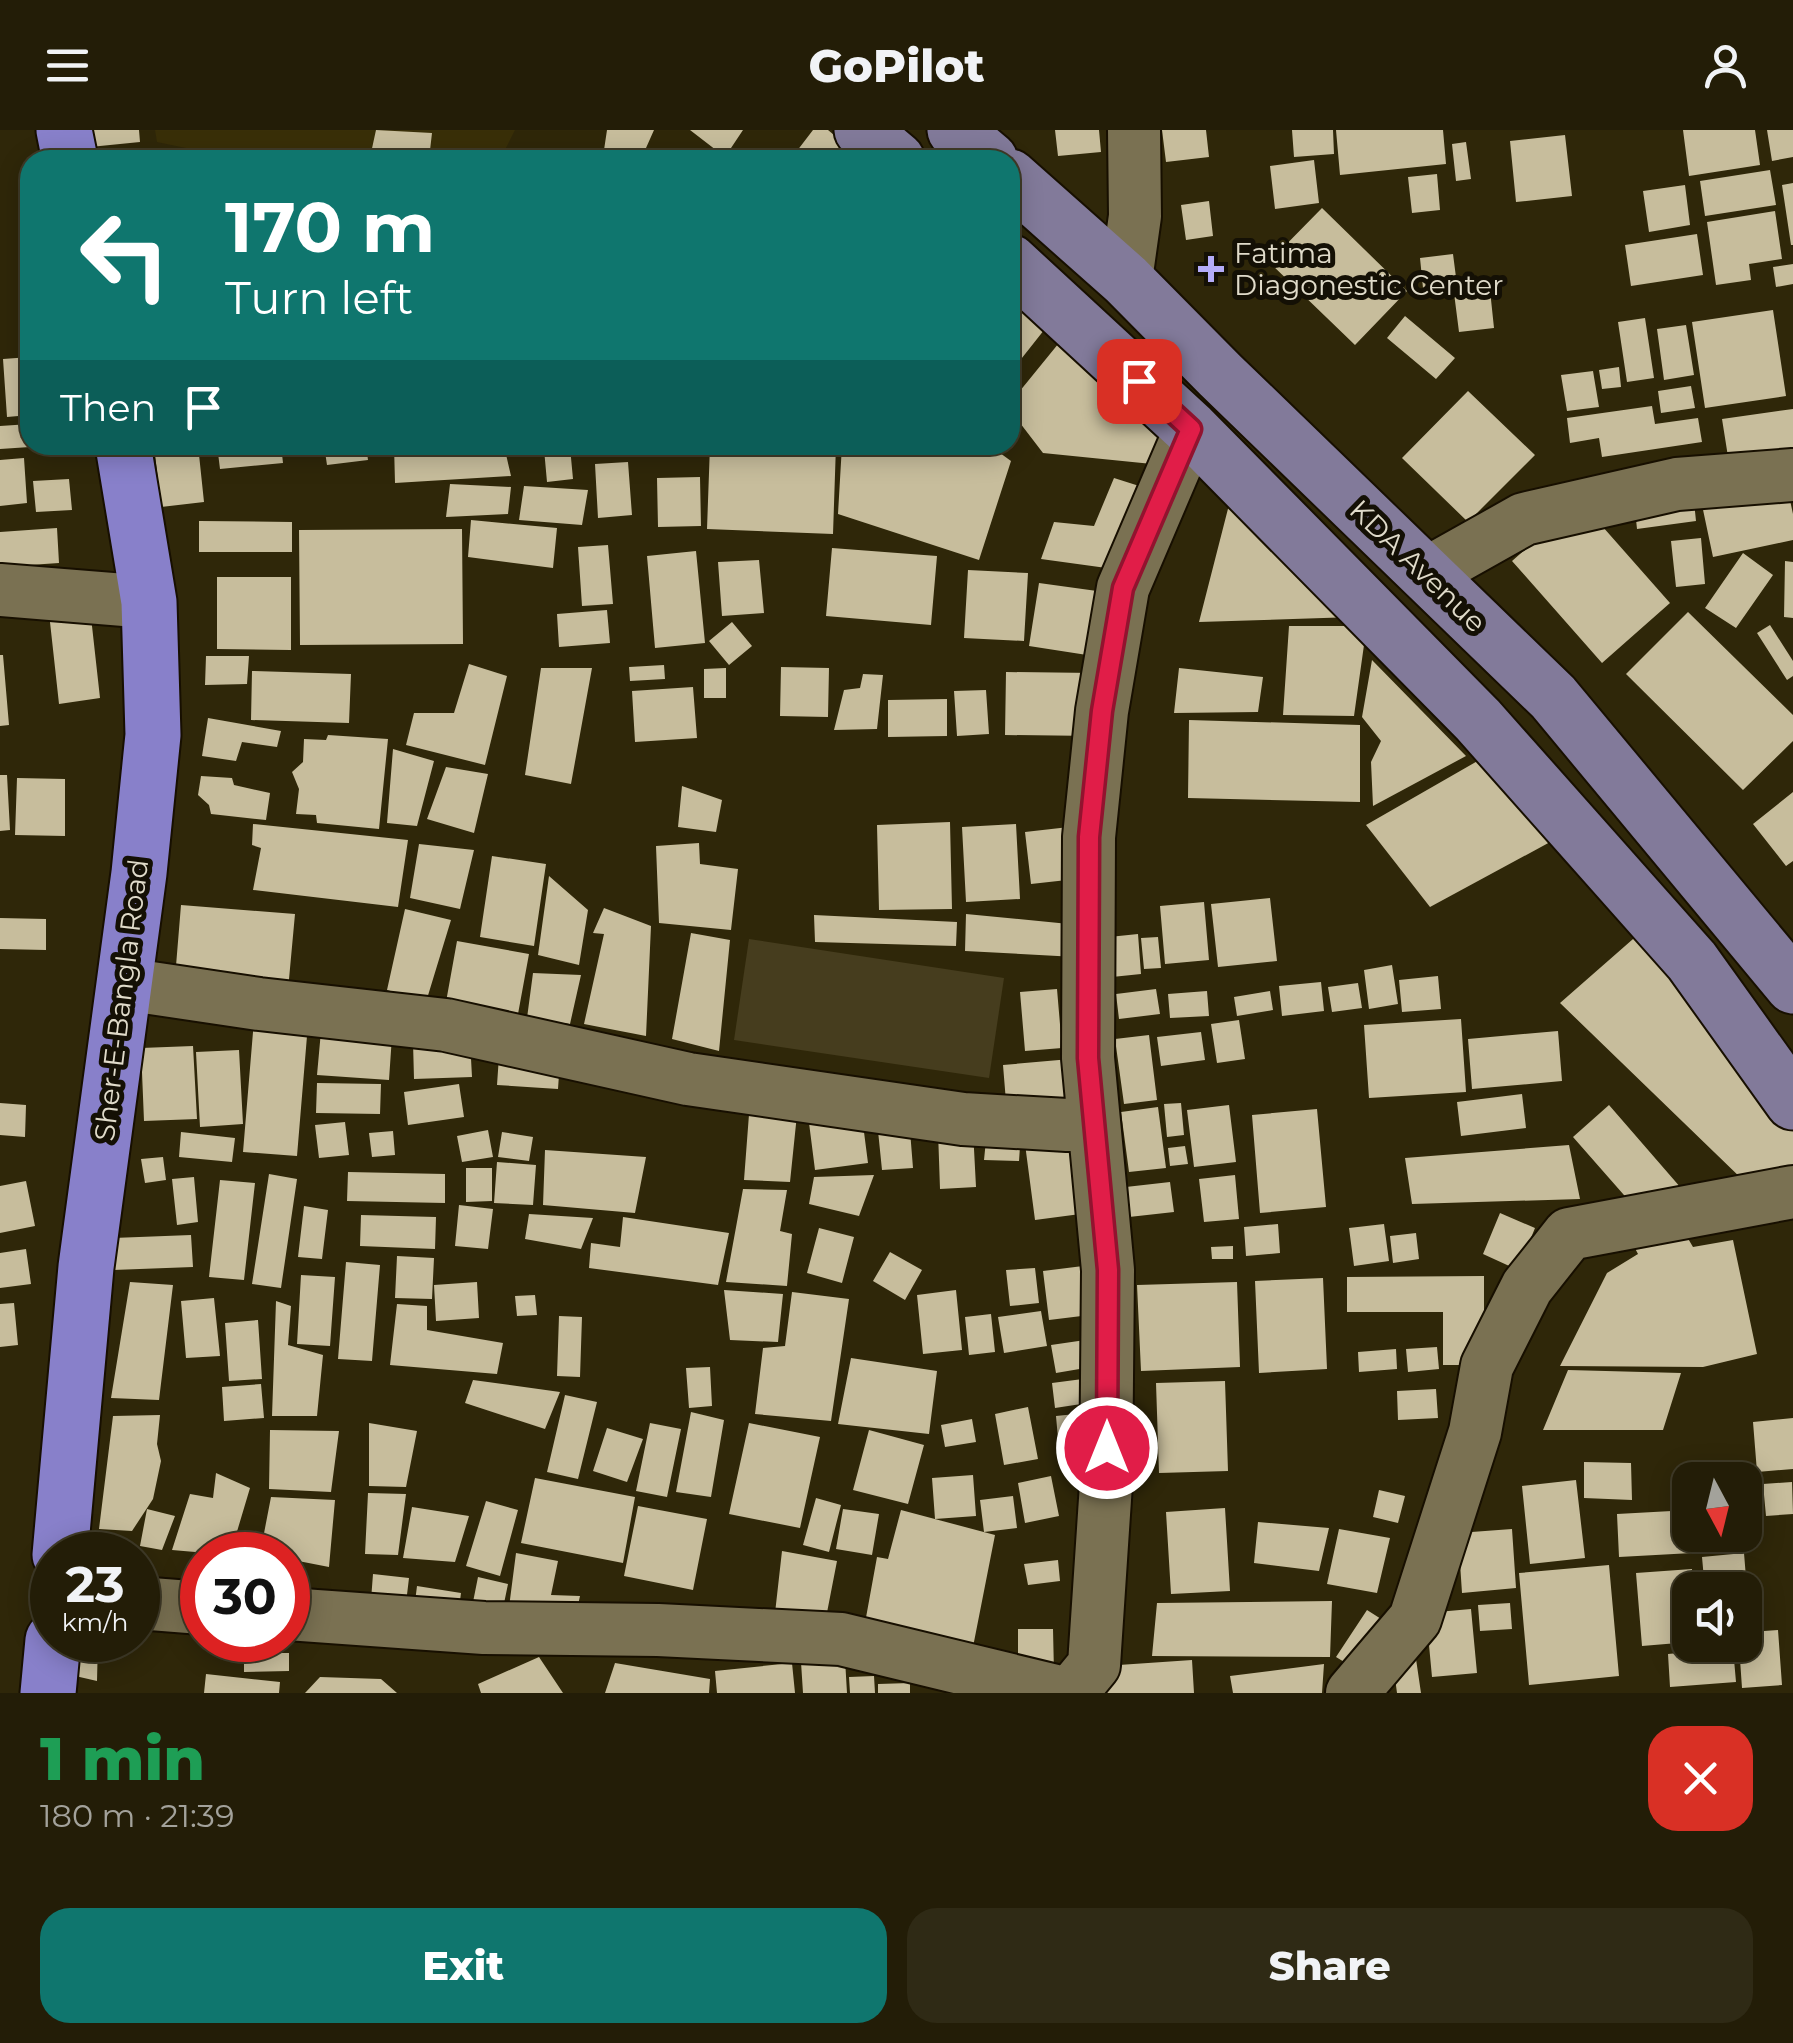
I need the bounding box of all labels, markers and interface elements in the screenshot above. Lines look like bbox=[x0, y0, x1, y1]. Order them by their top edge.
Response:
icon: menu bbox=[40, 38, 95, 93]
text: GoPilot bbox=[808, 38, 985, 93]
icon: person bbox=[1698, 38, 1753, 93]
text: 170 m bbox=[225, 184, 435, 270]
icon: left bbox=[60, 190, 190, 320]
place label: Fatima Diagonestic Center bbox=[1234, 236, 1503, 302]
marker: Fatima Diagonestic Center bbox=[1198, 256, 1224, 282]
text: Turn left bbox=[225, 270, 413, 325]
pin bbox=[1097, 339, 1182, 424]
icon: arrive bbox=[1112, 354, 1167, 409]
icon: arrive bbox=[176, 380, 231, 435]
text: Then bbox=[60, 384, 156, 431]
street label: KDA Avenue bbox=[1343, 493, 1493, 639]
street label: Sher-E-Bangla Road bbox=[87, 857, 155, 1143]
position arrow bbox=[1055, 1396, 1159, 1500]
north arrow bbox=[1672, 1462, 1762, 1552]
map controls bbox=[1672, 1462, 1762, 1662]
speed limit sign: 30 bbox=[180, 1532, 310, 1662]
text: 23 bbox=[65, 1554, 125, 1615]
button: sound bbox=[1672, 1572, 1762, 1662]
text: km/h bbox=[62, 1607, 128, 1637]
text: 1 min bbox=[40, 1722, 205, 1795]
button: close bbox=[1648, 1726, 1753, 1831]
text: 180 m · 21:39 bbox=[40, 1796, 234, 1835]
button: Exit bbox=[40, 1908, 887, 2023]
button: Share bbox=[907, 1908, 1753, 2023]

